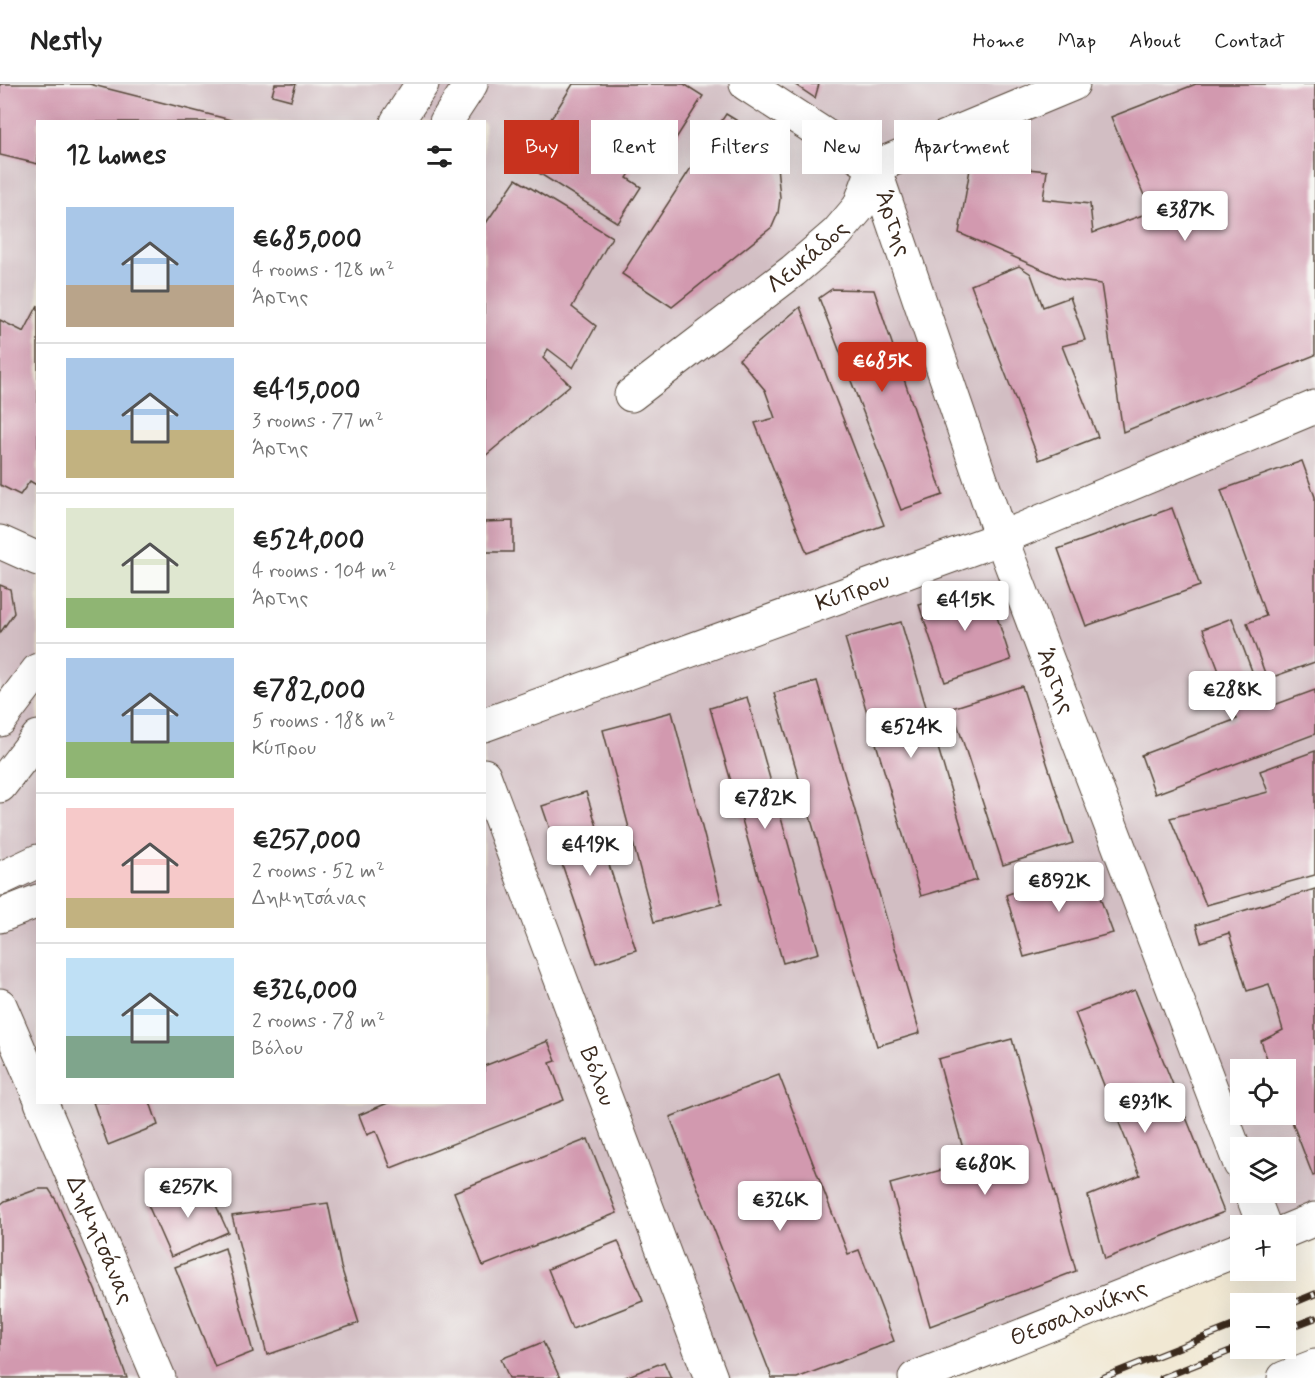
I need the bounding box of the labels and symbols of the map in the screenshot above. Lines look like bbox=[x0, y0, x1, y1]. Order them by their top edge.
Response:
street label: Άρτης bbox=[868, 186, 919, 260]
pin: €387K bbox=[1143, 191, 1227, 242]
street label: Λευκάδος bbox=[760, 215, 856, 301]
pin: €685K bbox=[840, 342, 924, 393]
street label: Κύπρου bbox=[811, 564, 894, 619]
pin: €415K bbox=[923, 581, 1007, 632]
street label: Άρτης bbox=[1029, 644, 1082, 718]
pin: €288K bbox=[1190, 671, 1274, 722]
pin: €524K bbox=[869, 708, 953, 759]
pin: €782K bbox=[723, 779, 807, 830]
pin: €419K bbox=[548, 826, 632, 877]
pin: €892K bbox=[1017, 862, 1101, 913]
street label: Βόλου bbox=[572, 1042, 623, 1110]
pin: €931K bbox=[1103, 1083, 1187, 1134]
pin: €680K bbox=[943, 1145, 1027, 1196]
pin: €257K bbox=[146, 1168, 230, 1219]
street label: Δημητσάνας bbox=[59, 1171, 141, 1309]
pin: €326K bbox=[738, 1181, 822, 1232]
street label: Θεσσαλονίκης bbox=[1006, 1272, 1152, 1354]

